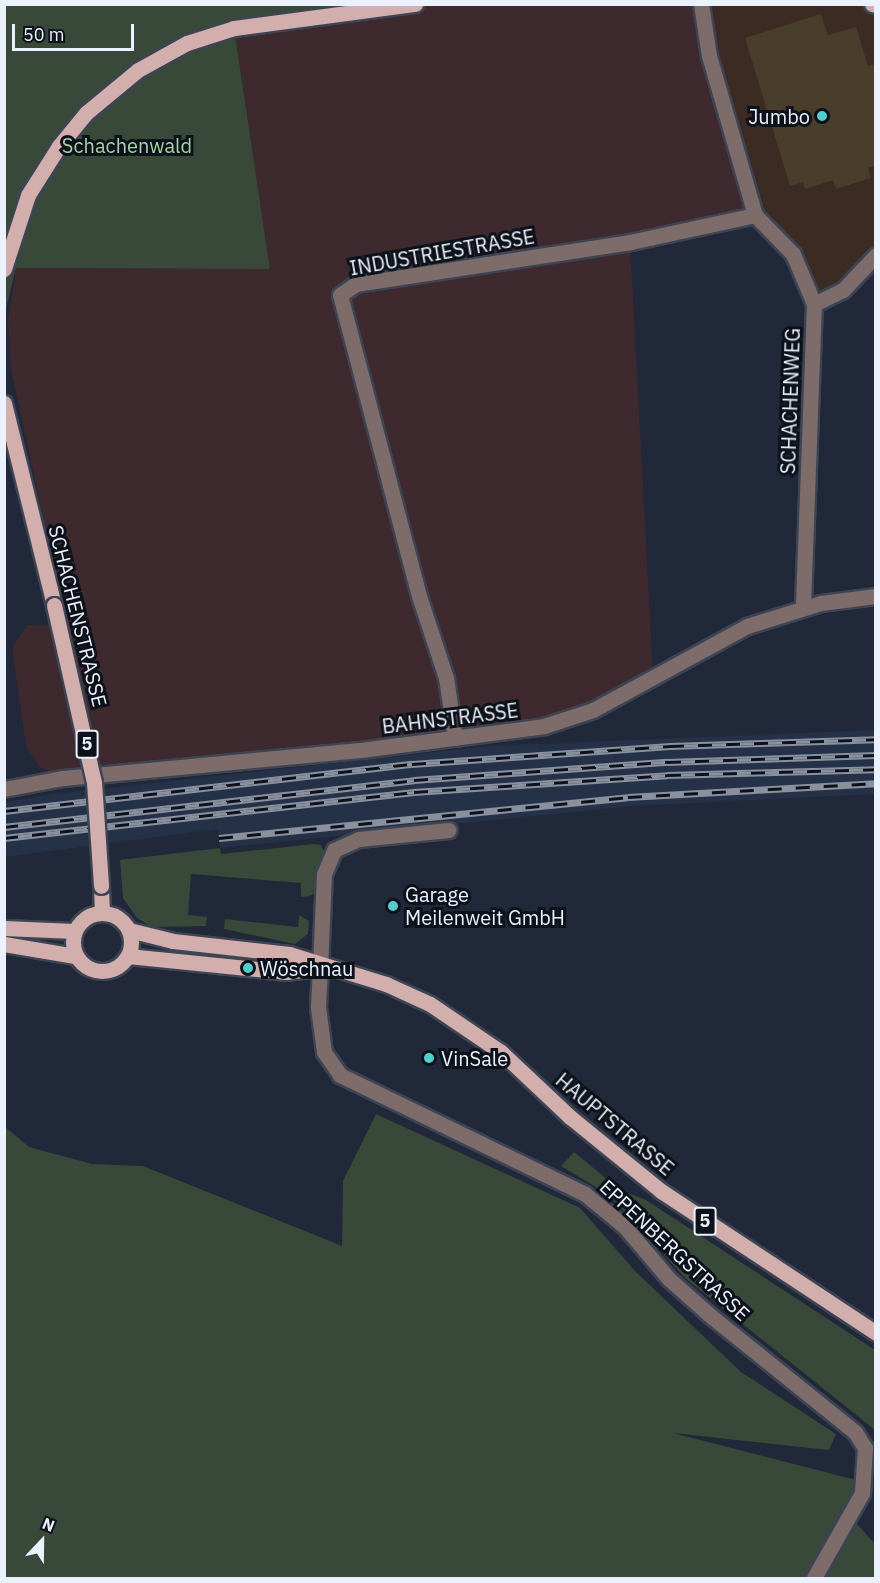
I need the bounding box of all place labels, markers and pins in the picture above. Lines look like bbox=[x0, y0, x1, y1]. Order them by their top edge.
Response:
place label: Jumbo bbox=[748, 104, 810, 128]
marker: Jumbo bbox=[815, 109, 829, 123]
place label: Garage Meilenweit GmbH bbox=[405, 882, 565, 929]
marker: Garage Meilenweit GmbH bbox=[386, 899, 400, 913]
place label: Wöschnau bbox=[260, 956, 353, 980]
marker: Wöschnau bbox=[241, 961, 255, 975]
place label: VinSale bbox=[441, 1046, 508, 1070]
marker: VinSale bbox=[422, 1051, 436, 1065]

